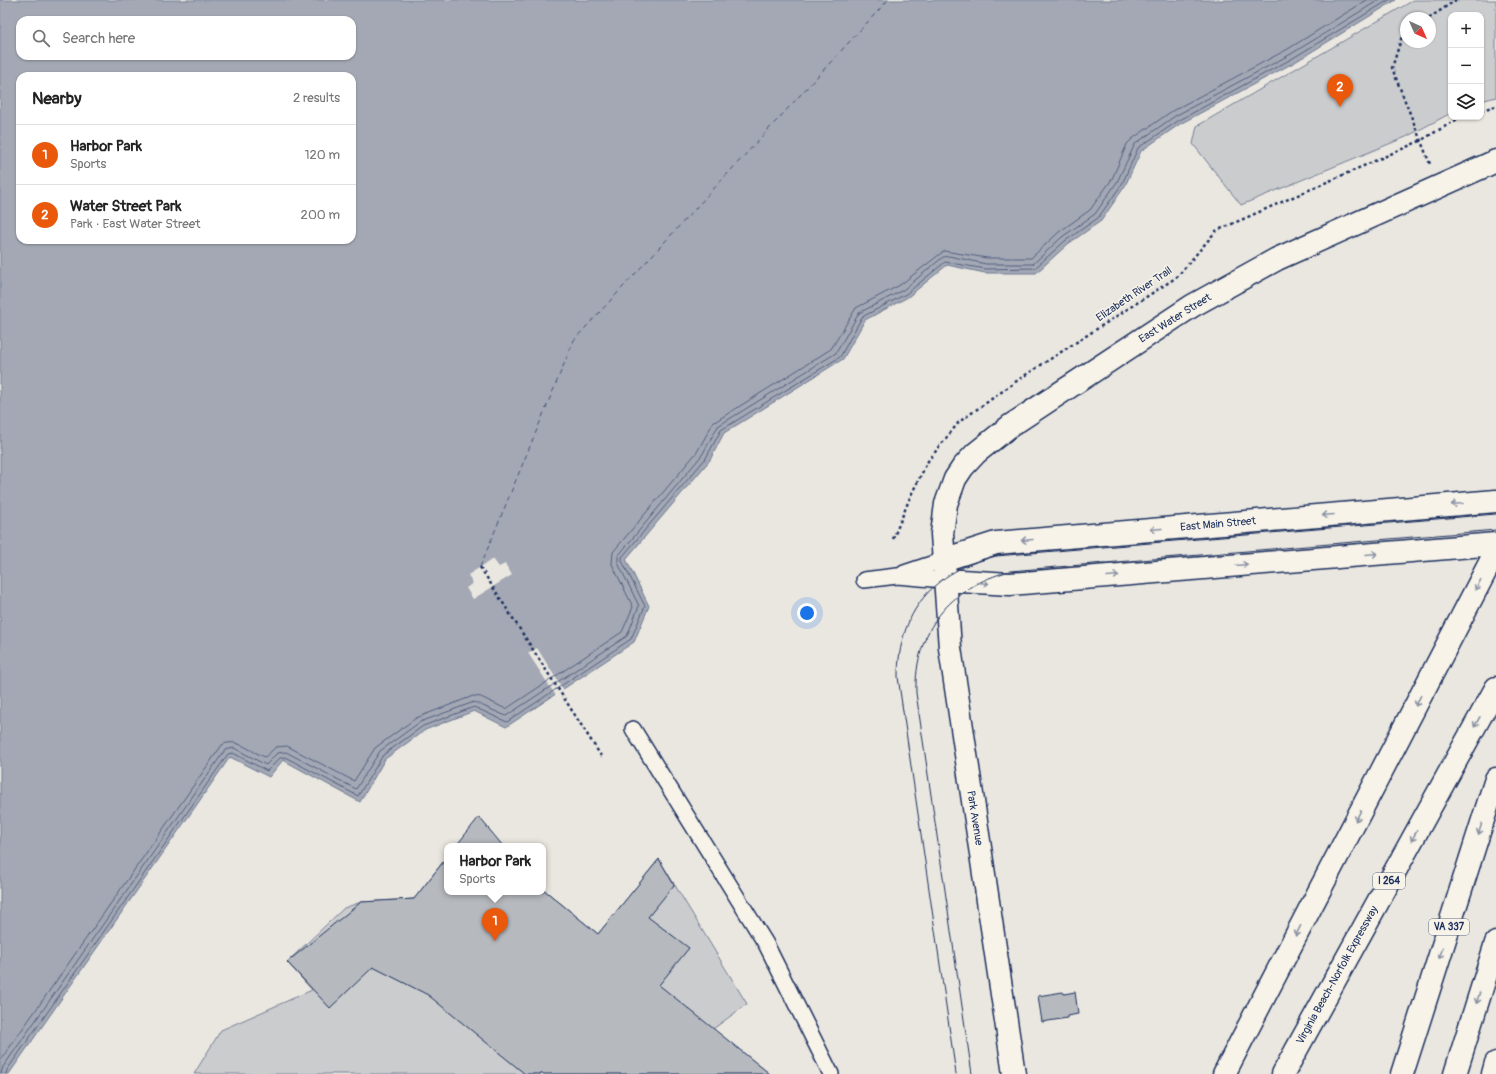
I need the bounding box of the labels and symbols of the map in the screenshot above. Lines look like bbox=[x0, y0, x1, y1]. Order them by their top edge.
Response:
north arrow bbox=[1400, 12, 1436, 48]
pin: 2 bbox=[1327, 74, 1353, 107]
street label: Elizabeth River Trail bbox=[1094, 264, 1174, 324]
street label: East Water Street bbox=[1136, 290, 1214, 345]
one-way arrow bbox=[1451, 501, 1464, 508]
one-way arrow bbox=[1322, 512, 1335, 519]
street label: East Main Street bbox=[1180, 514, 1257, 534]
one-way arrow bbox=[1150, 526, 1163, 533]
one-way arrow bbox=[1021, 537, 1034, 544]
one-way arrow bbox=[1365, 551, 1378, 558]
one-way arrow bbox=[1235, 561, 1248, 569]
one-way arrow bbox=[1106, 572, 1119, 579]
one-way arrow bbox=[976, 579, 989, 587]
one-way arrow bbox=[1473, 579, 1481, 591]
your location bbox=[797, 603, 817, 623]
one-way arrow bbox=[1414, 694, 1421, 706]
one-way arrow bbox=[1473, 716, 1481, 728]
street label: Park Avenue bbox=[964, 790, 986, 847]
one-way arrow bbox=[1354, 810, 1361, 822]
one-way arrow bbox=[1476, 823, 1483, 836]
one-way arrow bbox=[1410, 830, 1418, 842]
road number: I 264 bbox=[1373, 873, 1405, 889]
street label: Virginia Beach-Norfolk Expressway bbox=[1293, 903, 1381, 1047]
pin: 1 bbox=[482, 908, 508, 941]
road number: VA 337 bbox=[1429, 919, 1469, 935]
one-way arrow bbox=[1294, 925, 1301, 937]
one-way arrow bbox=[1436, 947, 1444, 959]
one-way arrow bbox=[1474, 992, 1482, 1004]

